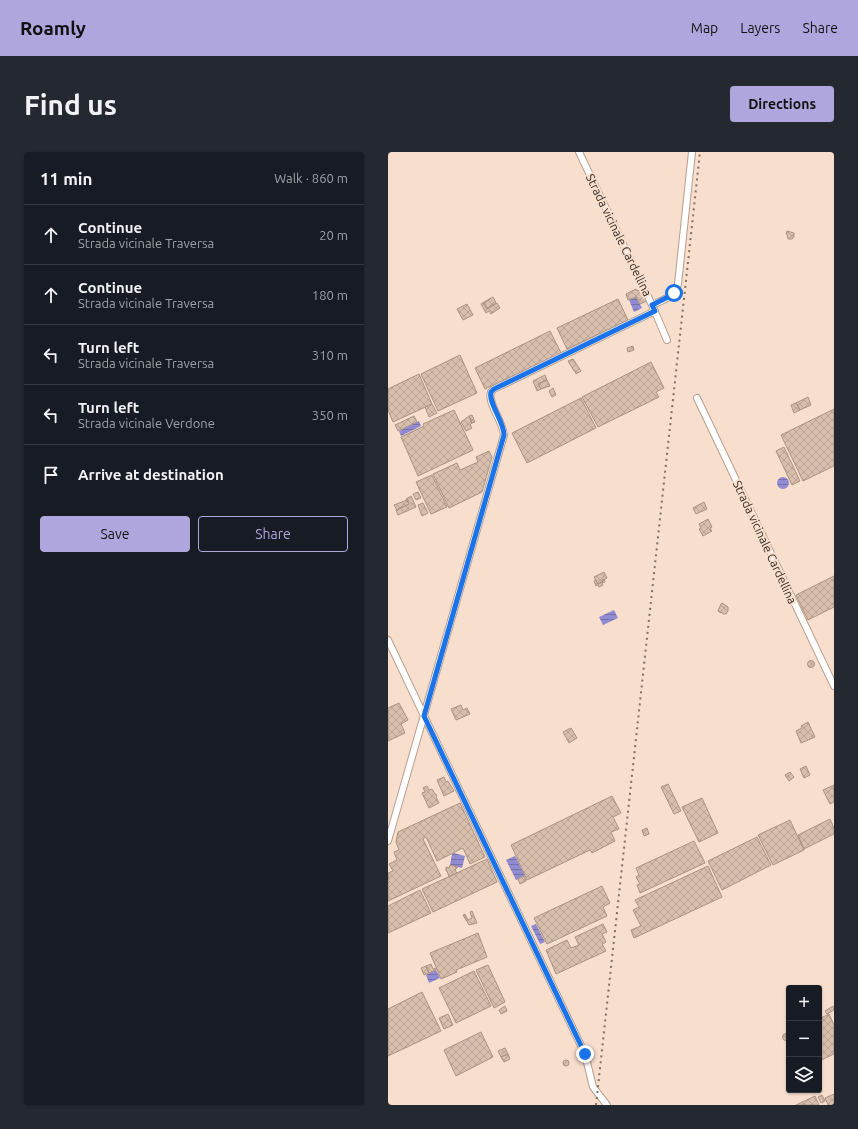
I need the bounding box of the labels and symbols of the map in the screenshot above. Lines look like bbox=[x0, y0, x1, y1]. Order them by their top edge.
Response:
street label: Strada vicinale Cardellina bbox=[584, 172, 654, 298]
route start bbox=[665, 284, 683, 302]
street label: Strada vicinale Cardellina bbox=[731, 478, 799, 606]
route end bbox=[576, 1045, 594, 1063]

